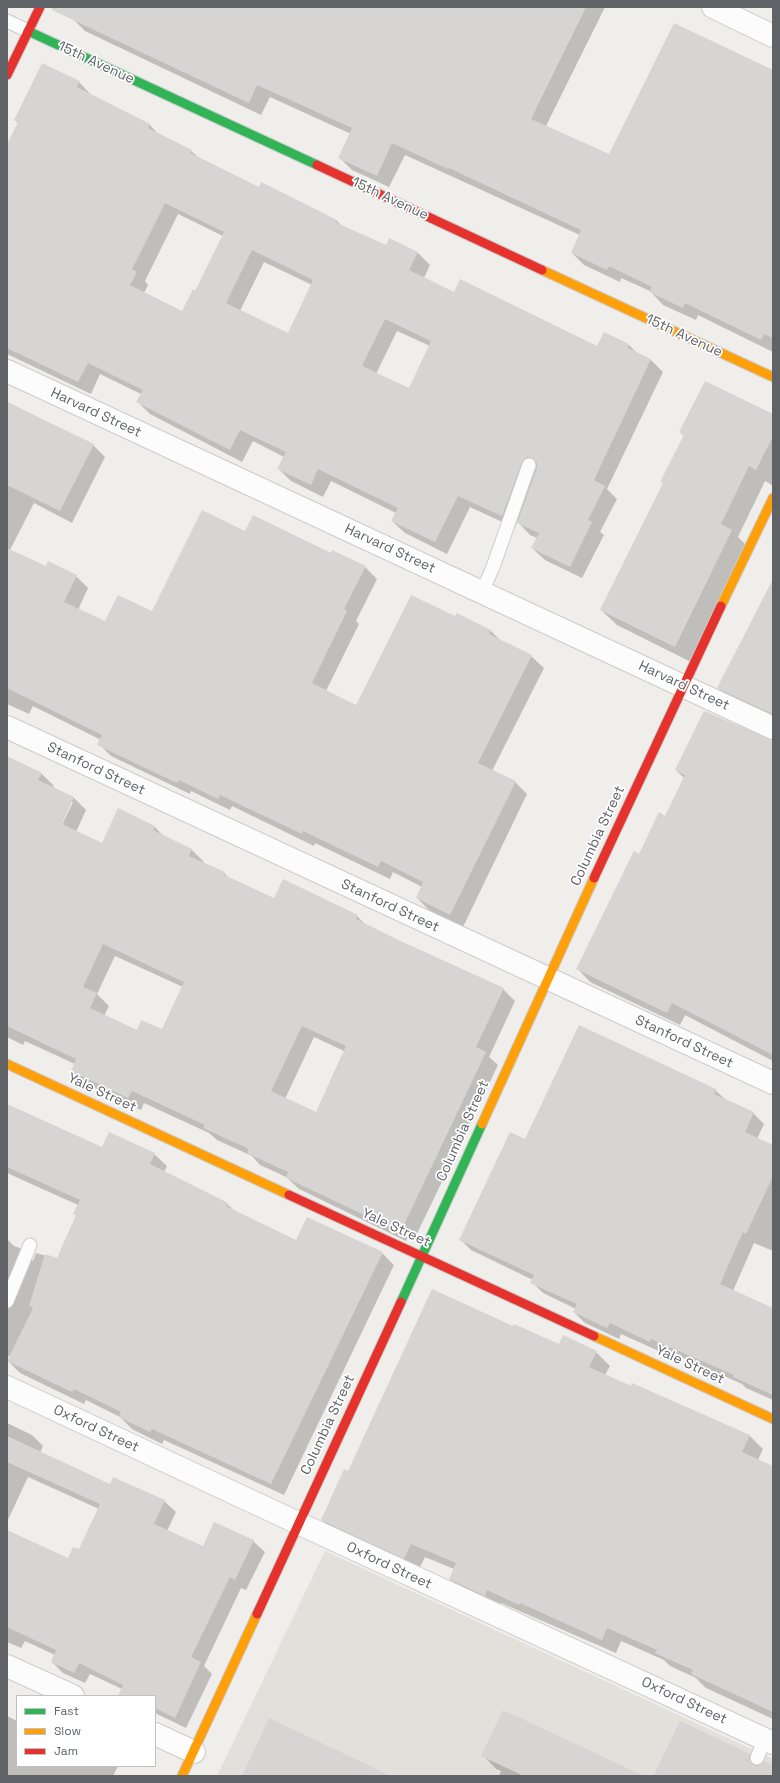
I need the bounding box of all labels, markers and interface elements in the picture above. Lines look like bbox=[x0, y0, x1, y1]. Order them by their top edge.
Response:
street label: 15th Avenue bbox=[55, 38, 137, 88]
street label: 15th Avenue bbox=[349, 174, 431, 224]
street label: 15th Avenue bbox=[643, 311, 725, 361]
street label: Harvard Street bbox=[48, 385, 144, 441]
street label: Harvard Street bbox=[342, 521, 438, 577]
street label: Harvard Street bbox=[636, 658, 732, 714]
street label: Stanford Street bbox=[44, 739, 148, 799]
street label: Columbia Street bbox=[567, 783, 629, 889]
street label: Stanford Street bbox=[338, 876, 442, 936]
street label: Stanford Street bbox=[632, 1012, 736, 1072]
street label: Yale Street bbox=[65, 1070, 139, 1116]
street label: Columbia Street bbox=[433, 1078, 493, 1184]
street label: Yale Street bbox=[359, 1205, 433, 1251]
street label: Yale Street bbox=[653, 1342, 727, 1388]
street label: Columbia Street bbox=[297, 1372, 359, 1478]
street label: Oxford Street bbox=[50, 1402, 142, 1456]
street label: Oxford Street bbox=[343, 1539, 435, 1593]
street label: Oxford Street bbox=[638, 1674, 730, 1728]
legend bbox=[16, 1695, 156, 1767]
text: Fast bbox=[54, 1703, 79, 1719]
text: Slow bbox=[54, 1723, 81, 1739]
text: Jam bbox=[54, 1743, 78, 1759]

